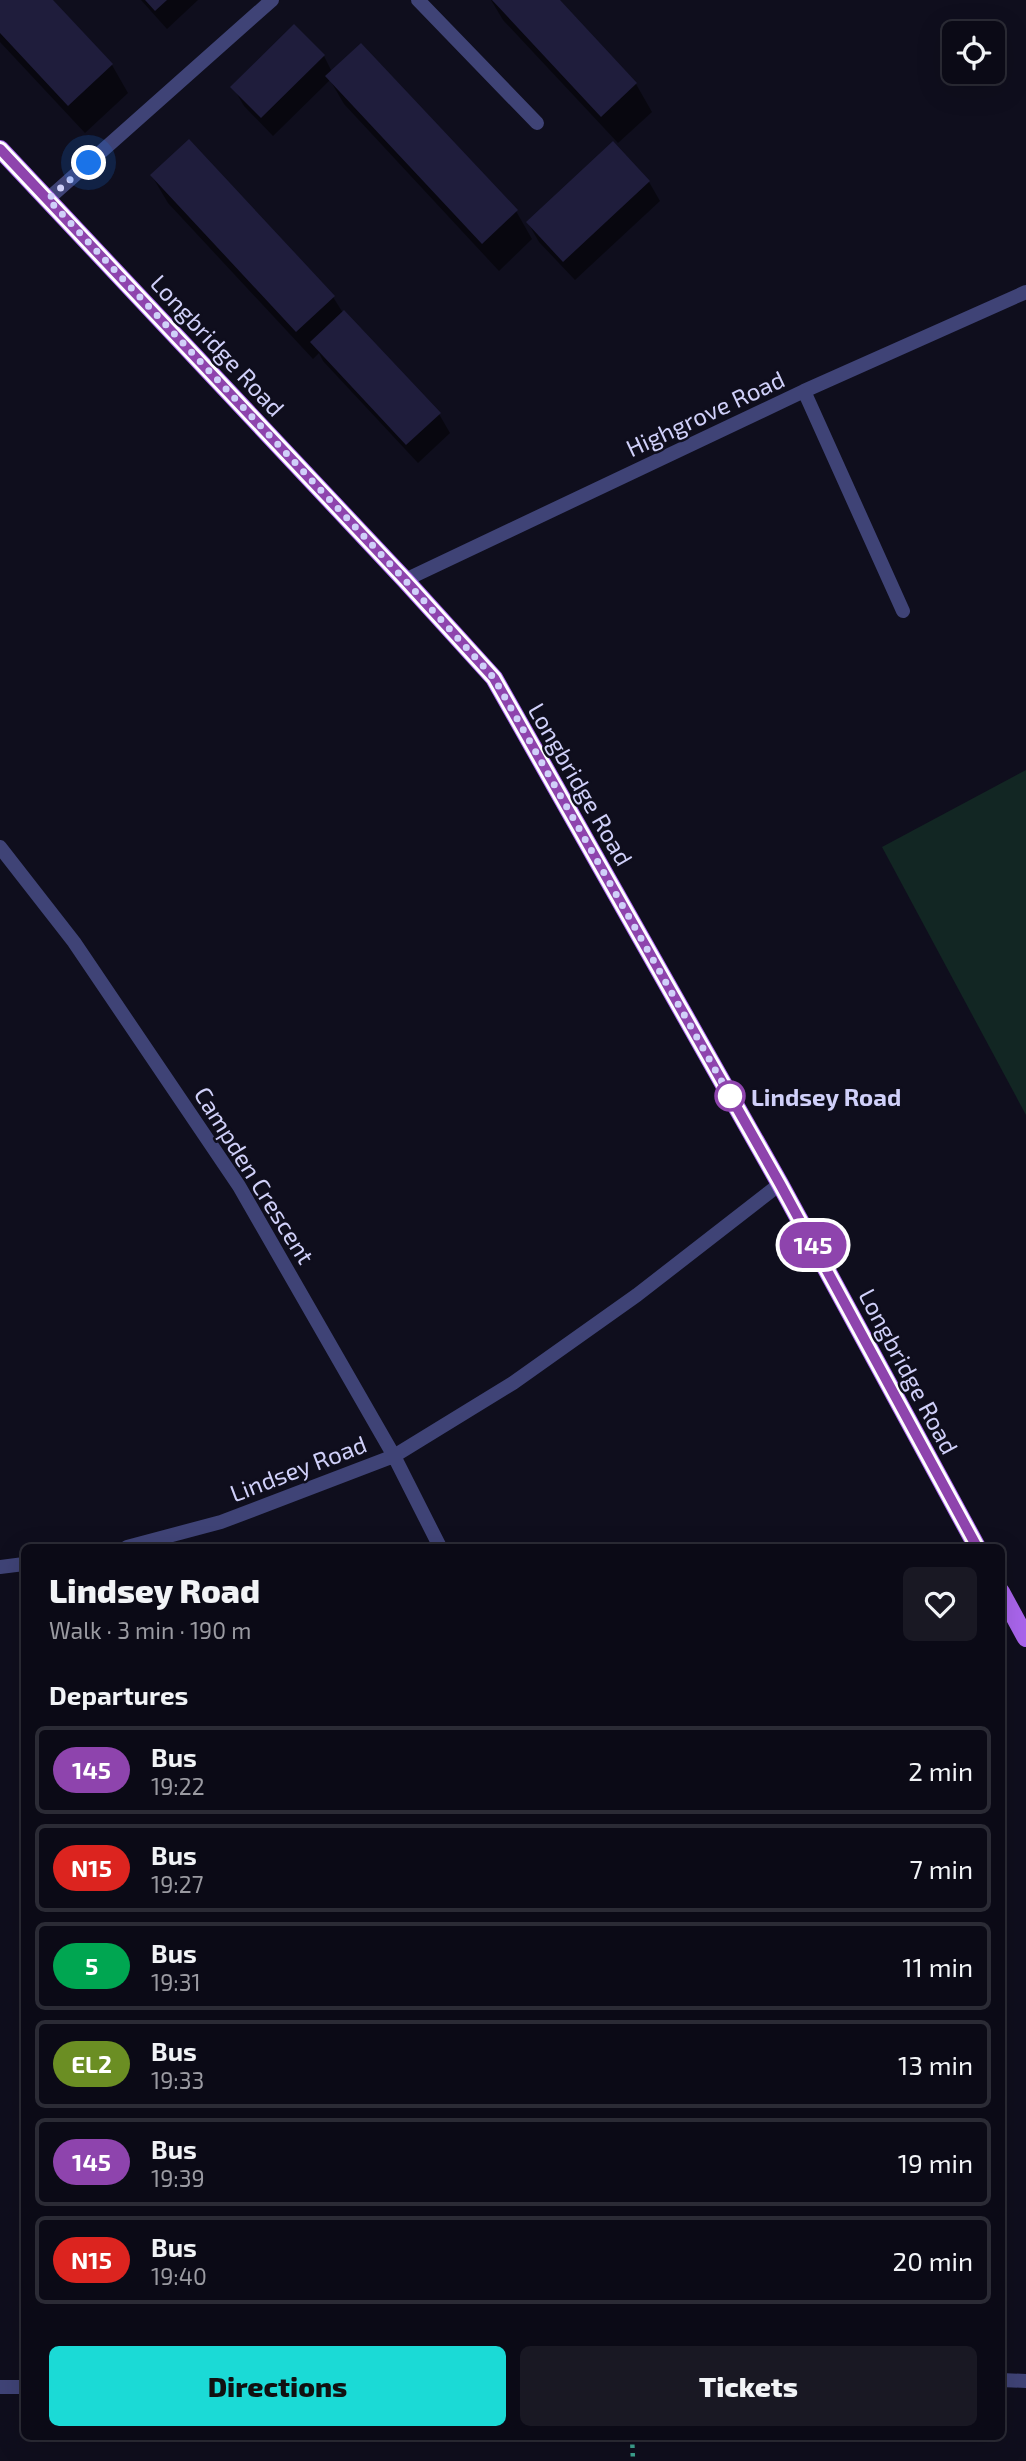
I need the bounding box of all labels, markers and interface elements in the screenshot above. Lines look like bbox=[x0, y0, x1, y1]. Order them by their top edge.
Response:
map controls bbox=[942, 21, 1005, 84]
button: locate bbox=[942, 21, 1005, 84]
your location bbox=[71, 145, 106, 180]
street label: Longbridge Road bbox=[145, 268, 291, 422]
street label: Highgrove Road bbox=[621, 364, 789, 462]
street label: Longbridge Road bbox=[523, 697, 639, 871]
street label: Campden Crescent bbox=[189, 1081, 321, 1269]
marker: Lindsey Road bbox=[715, 1081, 745, 1111]
place label: Lindsey Road bbox=[751, 1082, 901, 1111]
line badge: 145 bbox=[773, 1222, 853, 1268]
text: 145 bbox=[794, 1230, 832, 1259]
street label: Longbridge Road bbox=[853, 1283, 965, 1459]
street label: Lindsey Road bbox=[226, 1429, 370, 1507]
button: heart bbox=[903, 1567, 977, 1641]
text: Lindsey Road bbox=[49, 1570, 260, 1610]
text: Walk · 3 min · 190 m bbox=[49, 1616, 251, 1644]
text: Departures bbox=[49, 1679, 188, 1710]
text: Bus bbox=[151, 1741, 197, 1772]
text: 145 bbox=[72, 1755, 111, 1784]
text: 2 min bbox=[908, 1755, 973, 1786]
text: 19:22 bbox=[151, 1772, 205, 1800]
text: Bus bbox=[151, 1839, 197, 1870]
text: N15 bbox=[71, 1853, 112, 1882]
text: 7 min bbox=[910, 1853, 973, 1884]
text: 19:27 bbox=[151, 1870, 203, 1898]
text: Bus bbox=[151, 1937, 197, 1968]
text: 5 bbox=[85, 1951, 98, 1980]
text: 11 min bbox=[902, 1951, 973, 1982]
text: 19:31 bbox=[151, 1968, 201, 1996]
text: Bus bbox=[151, 2035, 197, 2066]
text: EL2 bbox=[71, 2049, 112, 2078]
text: 13 min bbox=[898, 2049, 973, 2080]
text: 19:33 bbox=[151, 2066, 204, 2094]
text: Bus bbox=[151, 2133, 197, 2164]
text: 145 bbox=[72, 2147, 111, 2176]
text: 19 min bbox=[898, 2147, 973, 2178]
text: 19:39 bbox=[151, 2164, 205, 2192]
text: Bus bbox=[151, 2231, 197, 2262]
text: N15 bbox=[71, 2245, 112, 2274]
text: 20 min bbox=[893, 2245, 973, 2276]
text: 19:40 bbox=[151, 2262, 207, 2290]
button: Directions bbox=[49, 2346, 506, 2426]
button: Tickets bbox=[520, 2346, 977, 2426]

